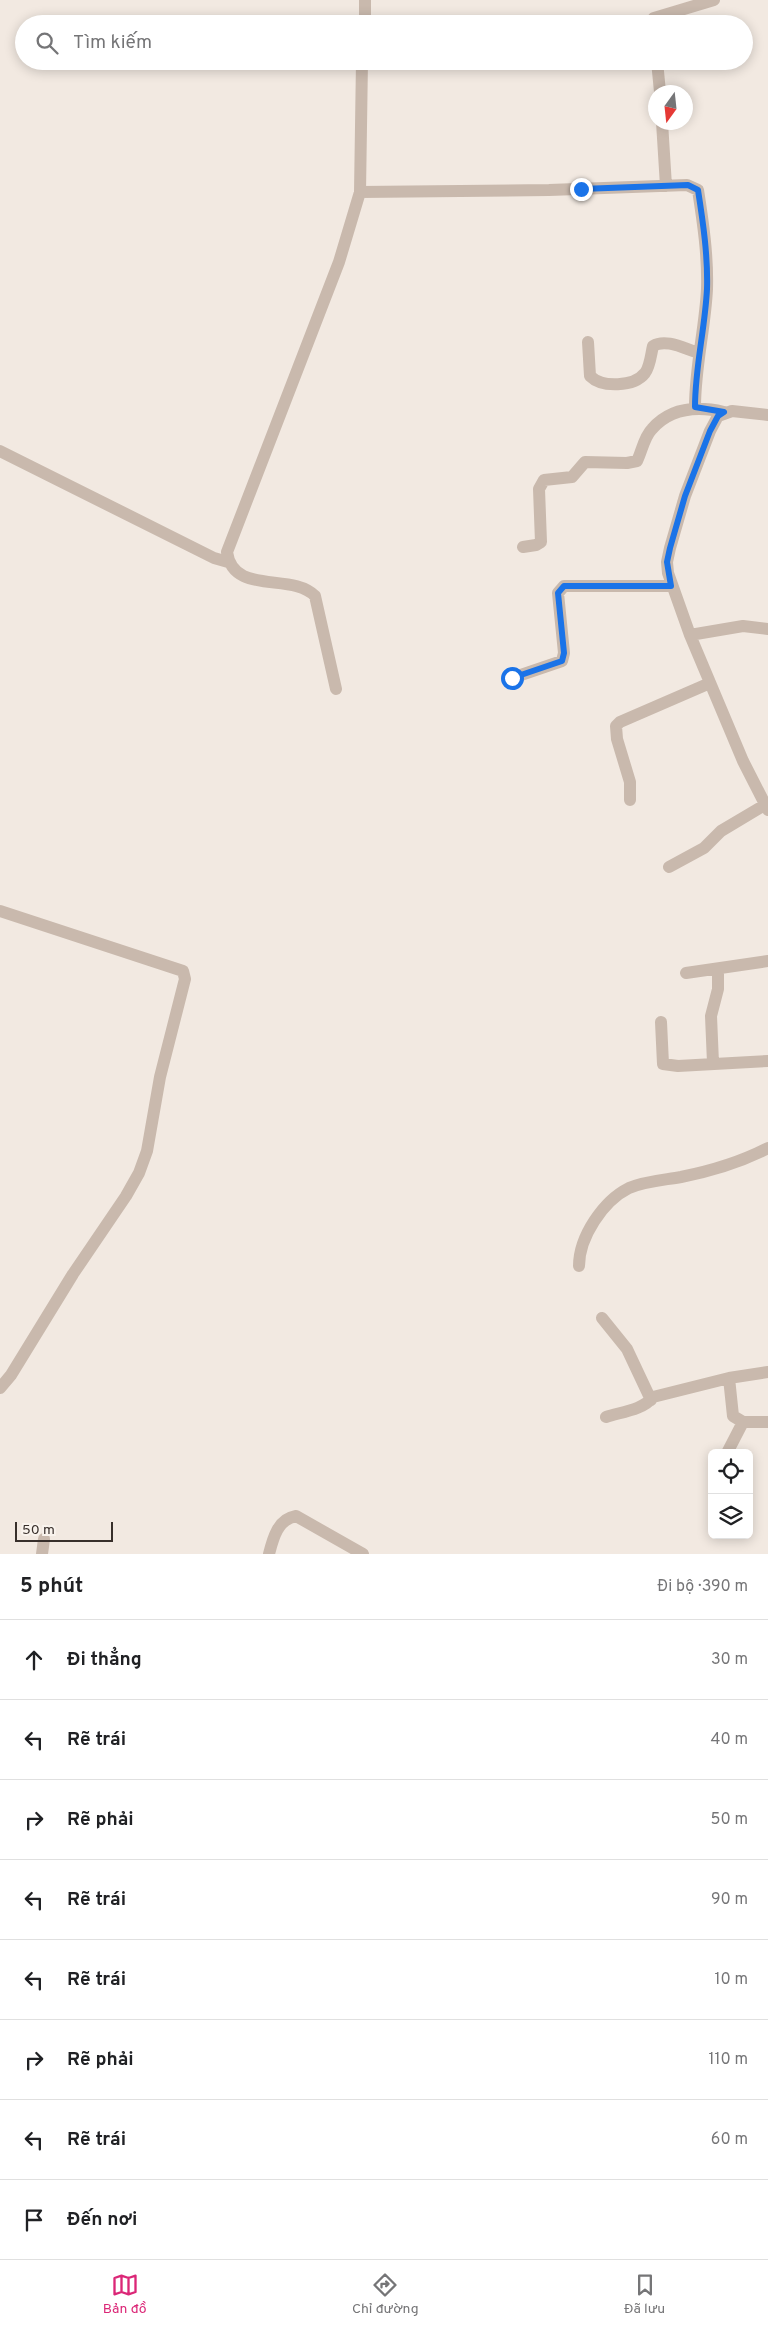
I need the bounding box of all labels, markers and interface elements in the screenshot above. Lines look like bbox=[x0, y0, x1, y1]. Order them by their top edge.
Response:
search box bbox=[15, 15, 753, 70]
icon: search bbox=[33, 29, 61, 57]
text: Tìm kiếm bbox=[73, 31, 152, 55]
north arrow bbox=[648, 85, 693, 130]
route end bbox=[570, 178, 593, 201]
route start bbox=[501, 667, 524, 690]
map controls bbox=[708, 1449, 753, 1539]
button: locate bbox=[708, 1449, 753, 1494]
button: layers bbox=[708, 1494, 753, 1539]
scale bar bbox=[15, 1519, 112, 1542]
text: 50 m bbox=[22, 1522, 55, 1539]
text: 5 phút bbox=[20, 1573, 83, 1600]
text: Đi bộ · 390 m bbox=[657, 1577, 748, 1597]
icon: ahead bbox=[20, 1646, 48, 1674]
text: Đi thẳng bbox=[67, 1648, 142, 1672]
text: 30 m bbox=[711, 1650, 748, 1670]
icon: left bbox=[20, 1726, 48, 1754]
text: Rẽ trái bbox=[67, 1728, 126, 1752]
text: 40 m bbox=[710, 1730, 748, 1750]
icon: right bbox=[20, 1806, 48, 1834]
text: Rẽ phải bbox=[67, 1808, 134, 1832]
text: 50 m bbox=[711, 1810, 748, 1830]
icon: left bbox=[20, 1886, 48, 1914]
text: Rẽ trái bbox=[67, 1888, 126, 1912]
text: 90 m bbox=[711, 1890, 748, 1910]
icon: left bbox=[20, 1966, 48, 1994]
text: Rẽ trái bbox=[67, 1968, 126, 1992]
text: 10 m bbox=[714, 1970, 748, 1990]
icon: right bbox=[20, 2046, 48, 2074]
text: Rẽ phải bbox=[67, 2048, 134, 2072]
text: 110 m bbox=[708, 2050, 748, 2070]
icon: left bbox=[20, 2126, 48, 2154]
text: Rẽ trái bbox=[67, 2128, 126, 2152]
text: 60 m bbox=[711, 2130, 748, 2150]
icon: arrive bbox=[20, 2206, 48, 2234]
text: Đến nơi bbox=[67, 2208, 137, 2232]
tab: Bản đồ bbox=[103, 2271, 146, 2318]
tab: Chỉ đường bbox=[352, 2271, 419, 2318]
tab: Đã lưu bbox=[624, 2271, 665, 2318]

